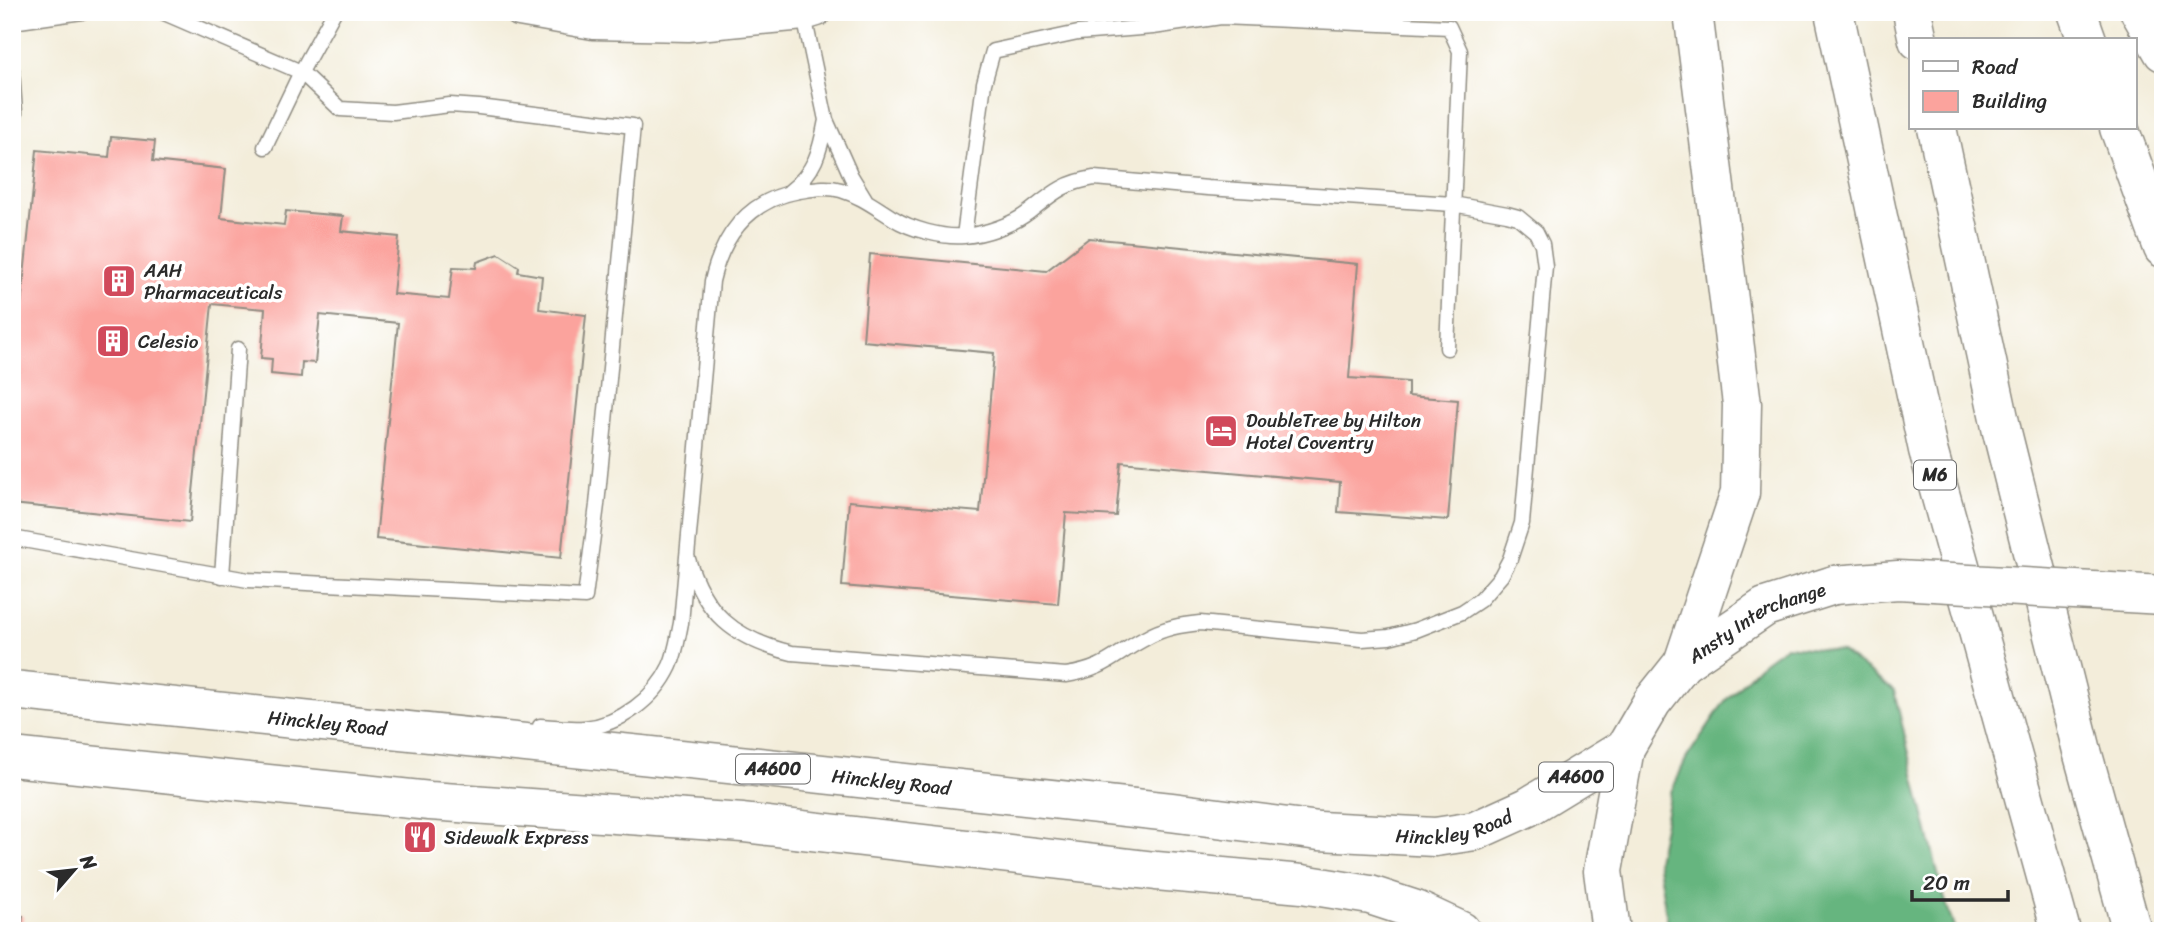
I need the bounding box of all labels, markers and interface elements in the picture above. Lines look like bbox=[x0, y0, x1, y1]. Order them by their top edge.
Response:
legend bbox=[1909, 38, 2136, 130]
text: Road bbox=[1972, 48, 2019, 86]
text: Building bbox=[1972, 82, 2048, 120]
place label: AAH Pharmaceuticals bbox=[143, 254, 283, 309]
building icon: AAH Pharmaceuticals bbox=[100, 262, 138, 300]
building icon: Celesio bbox=[94, 322, 132, 360]
place label: Celesio bbox=[138, 325, 199, 358]
place label: DoubleTree by Hilton Hotel Coventry bbox=[1246, 404, 1421, 459]
hotel icon: DoubleTree by Hilton Hotel Coventry bbox=[1202, 412, 1240, 450]
road number: M6 bbox=[1914, 461, 1956, 490]
street label: Ansty Interchange bbox=[1680, 572, 1830, 672]
street label: Hinckley Road bbox=[266, 700, 390, 745]
road number: A4600 bbox=[736, 754, 810, 784]
street label: Hinckley Road bbox=[830, 759, 954, 805]
road number: A4600 bbox=[1539, 762, 1613, 792]
street label: Hinckley Road bbox=[1395, 799, 1519, 853]
restaurant icon: Sidewalk Express bbox=[401, 818, 439, 856]
place label: Sidewalk Express bbox=[444, 821, 589, 854]
north arrow bbox=[38, 834, 108, 904]
text: N bbox=[70, 848, 107, 877]
scale bar bbox=[1912, 859, 2009, 903]
text: 20 m bbox=[1923, 864, 1970, 902]

